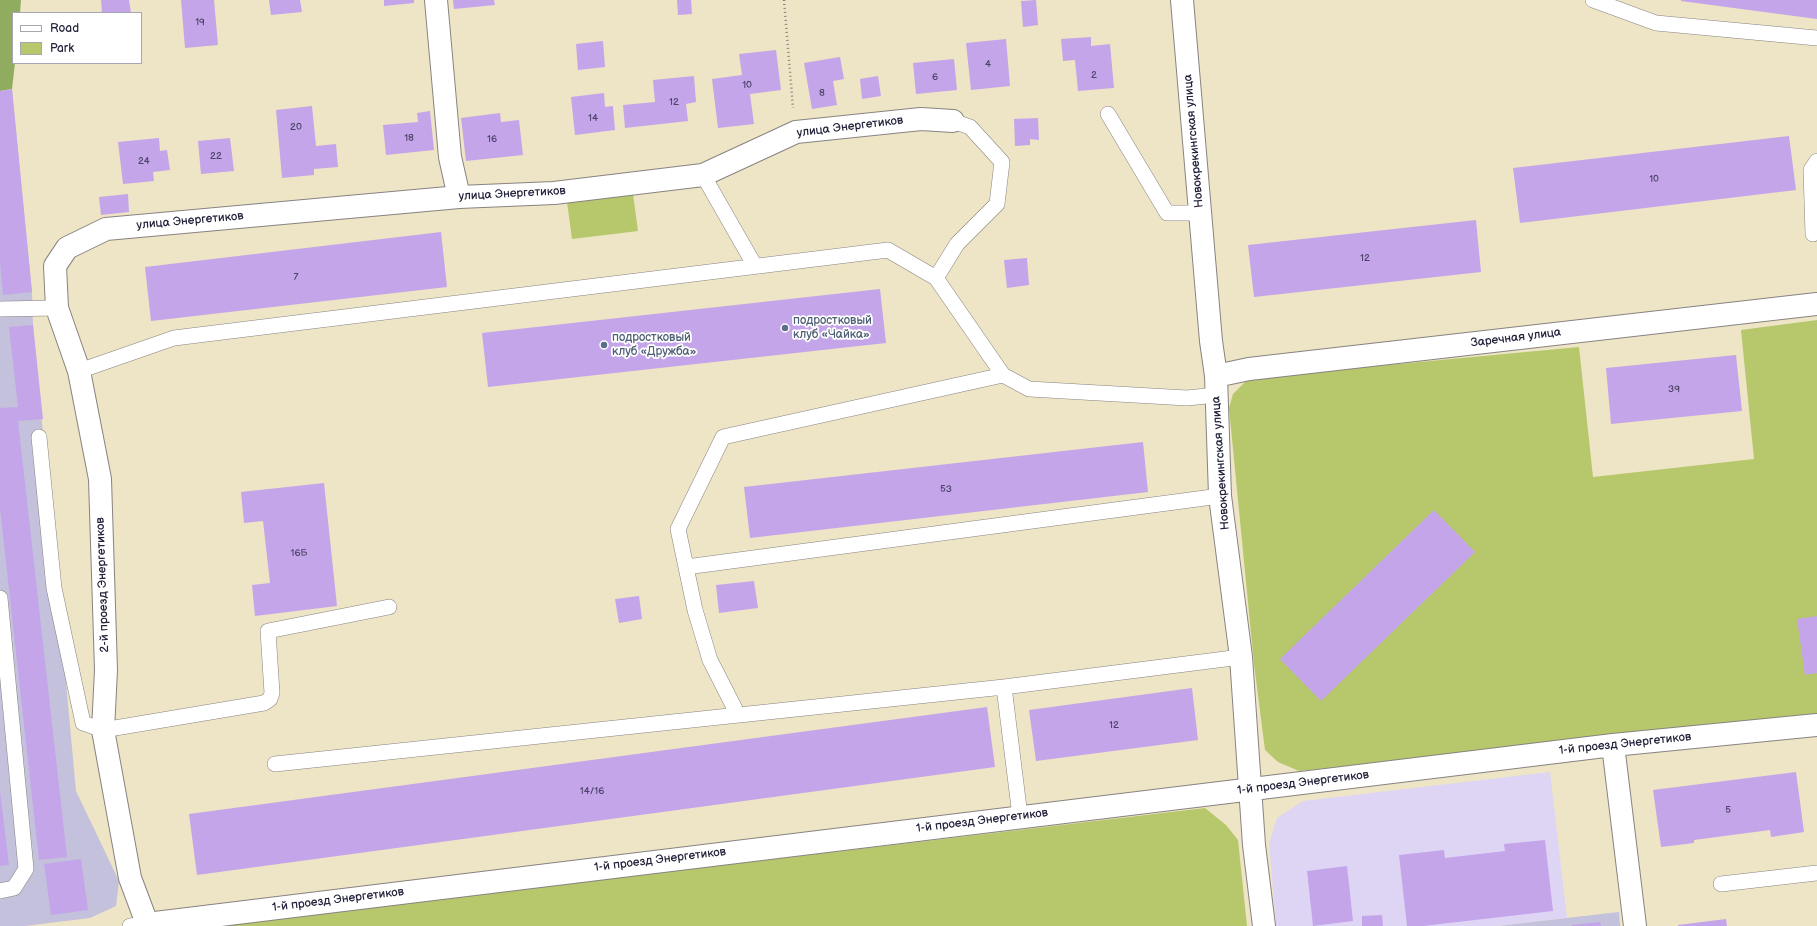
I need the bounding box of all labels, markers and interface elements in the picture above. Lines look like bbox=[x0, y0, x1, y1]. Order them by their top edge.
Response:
legend bbox=[12, 12, 142, 64]
house number: 19 bbox=[195, 16, 205, 28]
text: Road bbox=[50, 21, 79, 36]
text: Park bbox=[50, 41, 74, 56]
house number: 4 bbox=[985, 58, 991, 70]
house number: 2 bbox=[1091, 69, 1097, 81]
house number: 6 bbox=[932, 71, 938, 83]
street label: Новокрекингская улица bbox=[1181, 74, 1207, 208]
house number: 10 bbox=[742, 79, 752, 91]
house number: 8 bbox=[819, 87, 825, 99]
house number: 12 bbox=[669, 96, 679, 108]
house number: 14 bbox=[588, 112, 598, 124]
street label: улица Энергетиков bbox=[796, 113, 904, 141]
house number: 20 bbox=[290, 121, 302, 133]
house number: 18 bbox=[404, 132, 414, 144]
house number: 16 bbox=[487, 133, 497, 145]
house number: 22 bbox=[210, 150, 222, 162]
house number: 24 bbox=[138, 155, 150, 167]
house number: 10 bbox=[1649, 173, 1659, 185]
street label: улица Энергетиков bbox=[458, 184, 566, 204]
street label: улица Энергетиков bbox=[136, 209, 244, 233]
house number: 12 bbox=[1360, 252, 1370, 264]
house number: 7 bbox=[294, 271, 298, 283]
place label: подростковый клуб «Чайка» bbox=[793, 314, 872, 342]
marker: подростковый клуб «Чайка» bbox=[780, 323, 790, 333]
street label: Заречная улица bbox=[1470, 325, 1562, 351]
place label: подростковый клуб «Дружба» bbox=[612, 331, 696, 359]
marker: подростковый клуб «Дружба» bbox=[599, 340, 609, 350]
house number: 39 bbox=[1668, 383, 1680, 395]
street label: Новокрекингская улица bbox=[1209, 396, 1233, 530]
house number: 53 bbox=[940, 483, 952, 495]
street label: 2-й проезд Энергетиков bbox=[93, 517, 113, 653]
house number: 16Б bbox=[291, 547, 307, 559]
house number: 12 bbox=[1109, 719, 1119, 731]
street label: 1-й проезд Энергетиков bbox=[1558, 730, 1692, 758]
street label: 1-й проезд Энергетиков bbox=[1236, 768, 1370, 798]
house number: 14/16 bbox=[580, 785, 604, 797]
house number: 5 bbox=[1725, 804, 1731, 816]
street label: 1-й проезд Энергетиков bbox=[915, 806, 1049, 836]
street label: 1-й проезд Энергетиков bbox=[593, 845, 727, 875]
street label: 1-й проезд Энергетиков bbox=[271, 885, 405, 915]

